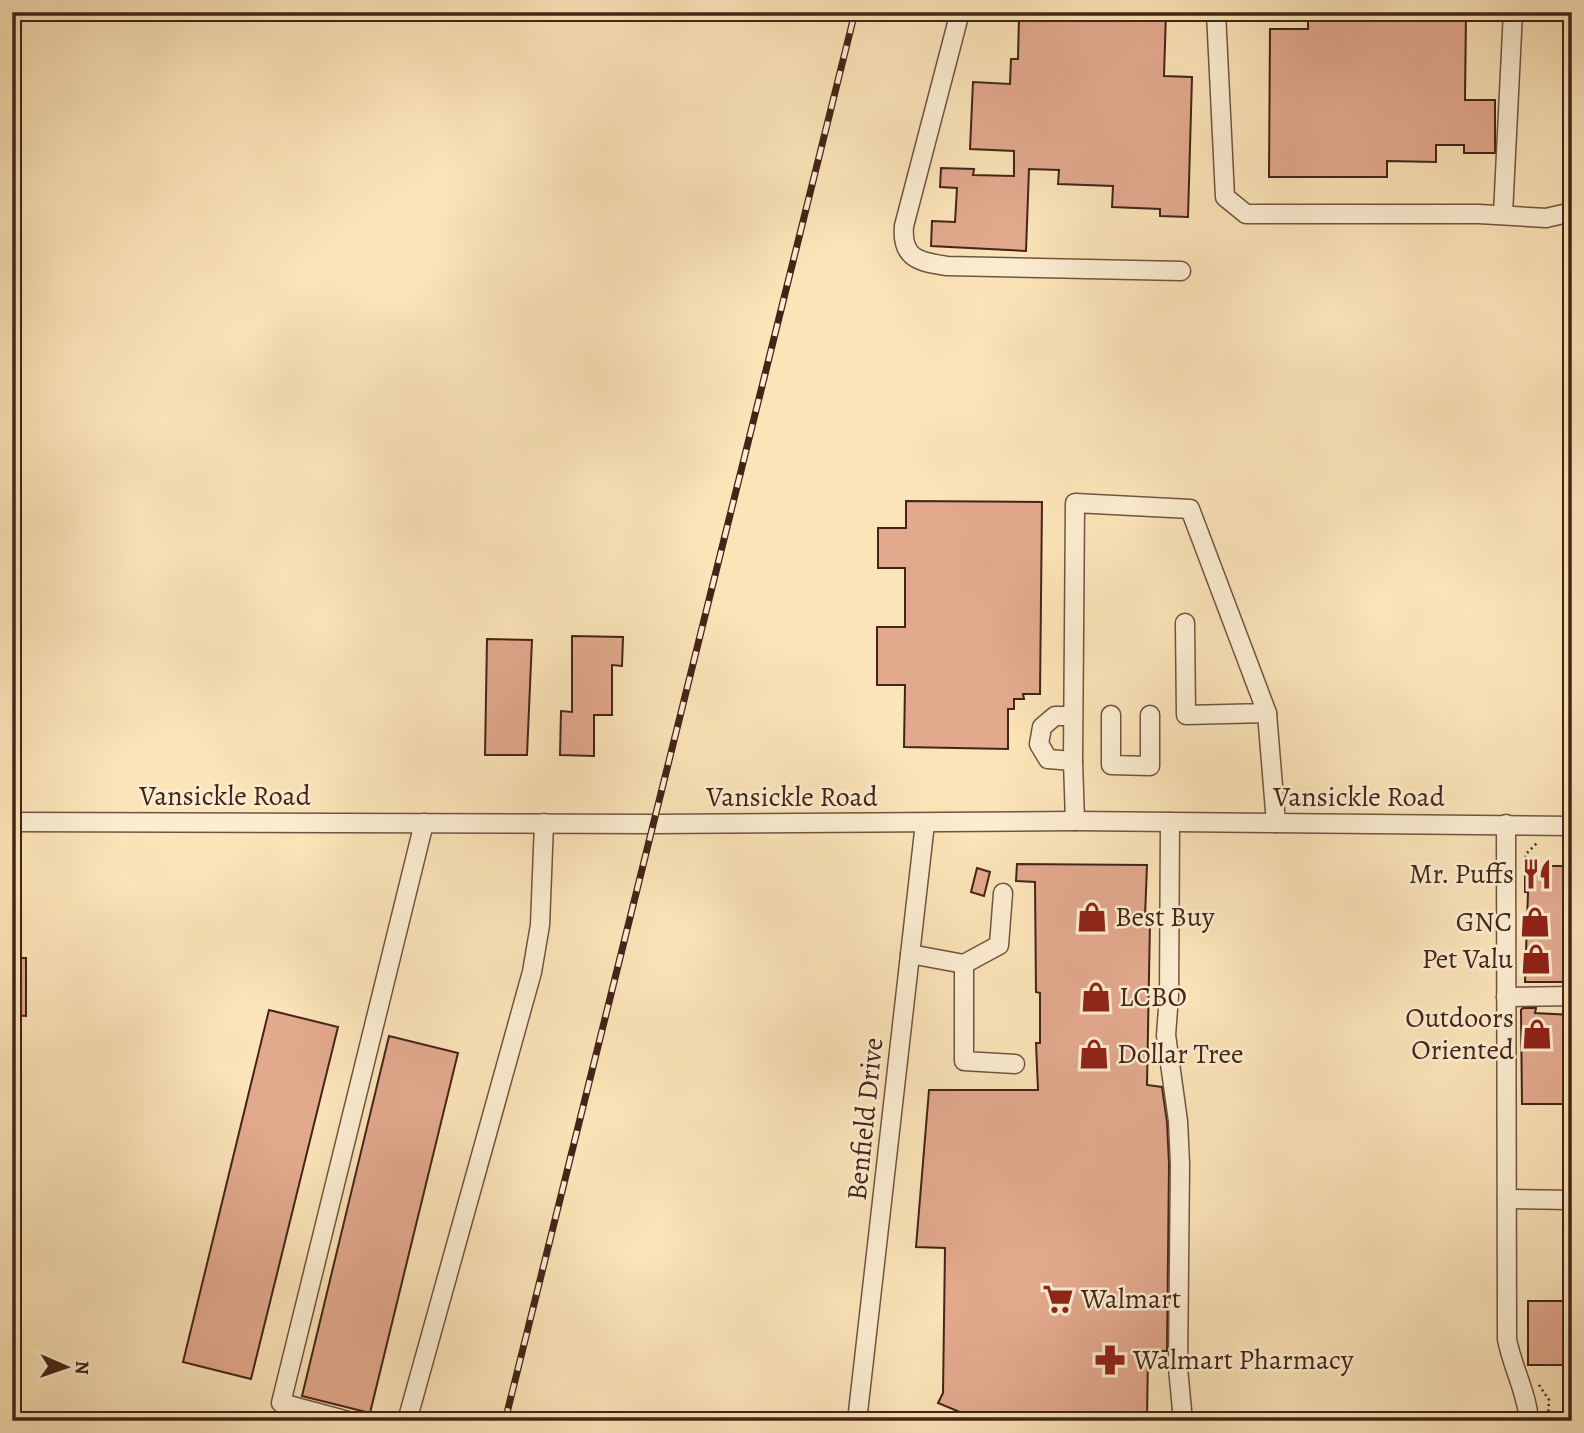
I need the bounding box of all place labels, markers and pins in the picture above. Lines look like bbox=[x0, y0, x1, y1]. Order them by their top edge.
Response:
place label: Mr. Puffs bbox=[1409, 855, 1514, 893]
restaurant icon: Mr. Puffs bbox=[1520, 857, 1554, 891]
place label: Best Buy bbox=[1115, 898, 1215, 936]
shop icon: Best Buy bbox=[1075, 900, 1109, 934]
place label: GNC bbox=[1456, 903, 1512, 941]
shop icon: GNC bbox=[1518, 905, 1552, 939]
place label: Pet Valu bbox=[1422, 940, 1514, 978]
shop icon: Pet Valu bbox=[1519, 942, 1553, 976]
place label: LCBO bbox=[1119, 978, 1187, 1016]
shop icon: LCBO bbox=[1079, 980, 1113, 1014]
place label: Outdoors Oriented bbox=[1405, 999, 1515, 1069]
shop icon: Outdoors Oriented bbox=[1520, 1017, 1554, 1051]
place label: Dollar Tree bbox=[1117, 1035, 1244, 1073]
shop icon: Dollar Tree bbox=[1077, 1037, 1111, 1071]
place label: Walmart bbox=[1080, 1280, 1181, 1318]
supermarket icon: Walmart bbox=[1041, 1282, 1075, 1316]
place label: Walmart Pharmacy bbox=[1132, 1341, 1354, 1379]
pharmacy icon: Walmart Pharmacy bbox=[1093, 1343, 1127, 1377]

